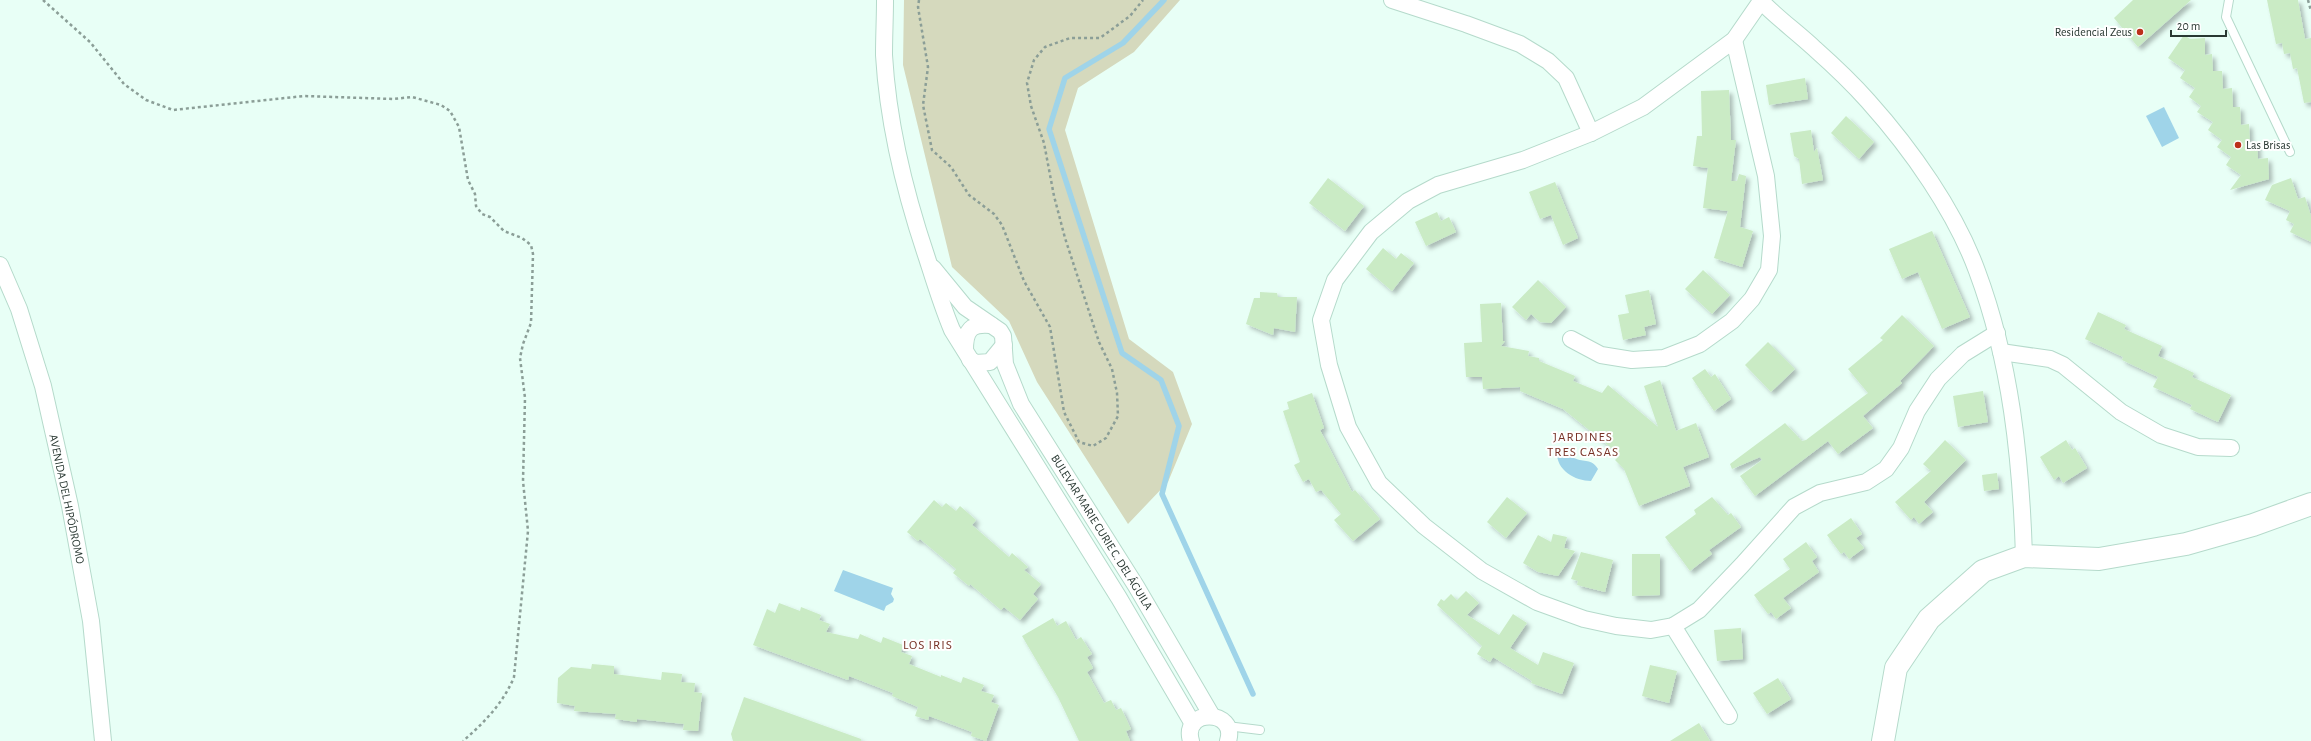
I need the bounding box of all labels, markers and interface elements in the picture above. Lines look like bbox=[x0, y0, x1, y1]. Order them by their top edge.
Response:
scale bar bbox=[2171, 12, 2226, 38]
text: 20 m bbox=[2177, 20, 2200, 32]
place label: Residencial Zeus bbox=[2055, 26, 2132, 38]
marker: Residencial Zeus bbox=[2135, 27, 2145, 37]
place label: Las Brisas bbox=[2246, 139, 2290, 151]
marker: Las Brisas bbox=[2233, 140, 2243, 150]
district label: JARDINES TRES CASAS bbox=[1547, 431, 1619, 459]
street label: AVENIDA DEL HIPÓDROMO bbox=[47, 433, 88, 565]
street label: BULEVAR MARIE CURIE C. DEL ÁGUILA bbox=[1049, 452, 1156, 612]
district label: LOS IRIS bbox=[903, 639, 953, 652]

